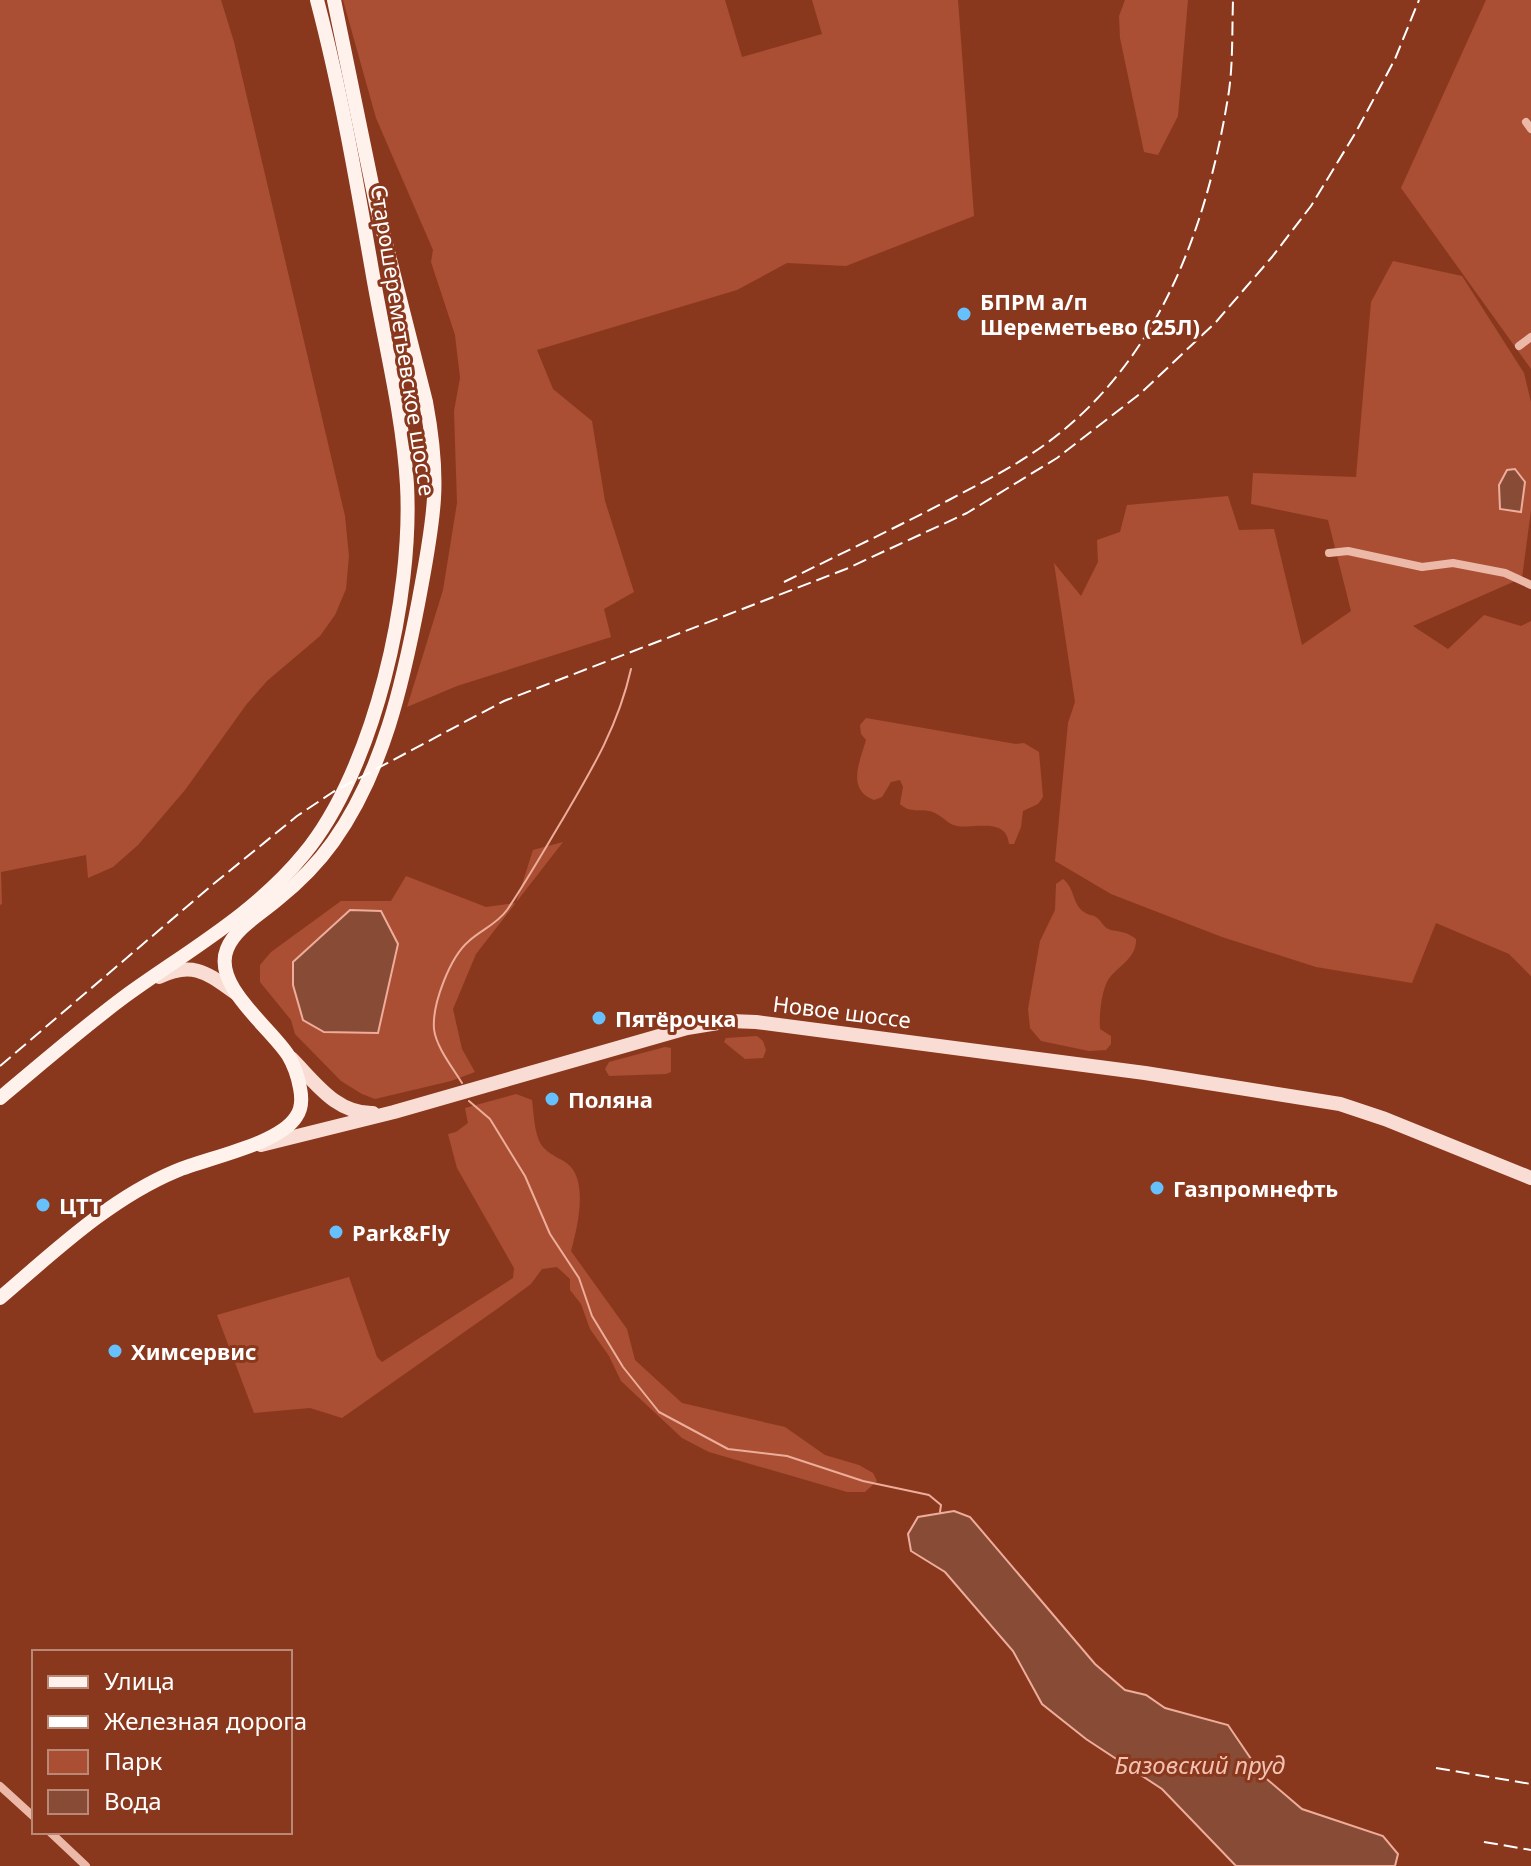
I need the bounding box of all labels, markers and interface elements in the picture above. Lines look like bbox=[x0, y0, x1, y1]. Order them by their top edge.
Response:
street label: Старошереметьевское шоссе bbox=[365, 182, 443, 498]
place label: БПРМ а/п Шереметьево (25Л) bbox=[980, 286, 1200, 341]
marker: БПРМ а/п Шереметьево (25Л) bbox=[955, 305, 973, 323]
street label: Новое шоссе bbox=[771, 988, 913, 1034]
place label: Пятёрочка bbox=[615, 1003, 736, 1033]
marker: Пятёрочка bbox=[590, 1009, 608, 1027]
place label: Поляна bbox=[568, 1084, 653, 1114]
marker: Поляна bbox=[543, 1090, 561, 1108]
place label: Газпромнефть bbox=[1173, 1173, 1338, 1203]
marker: Газпромнефть bbox=[1148, 1179, 1166, 1197]
place label: ЦТТ bbox=[59, 1190, 102, 1220]
marker: ЦТТ bbox=[34, 1196, 52, 1214]
place label: Park&Fly bbox=[352, 1217, 450, 1247]
marker: Park&Fly bbox=[327, 1223, 345, 1241]
place label: Химсервис bbox=[131, 1336, 257, 1366]
marker: Химсервис bbox=[106, 1342, 124, 1360]
legend bbox=[32, 1650, 292, 1834]
text: Улица bbox=[104, 1664, 175, 1697]
text: Железная дорога bbox=[104, 1704, 307, 1737]
text: Парк bbox=[104, 1744, 163, 1777]
water label: Базовский пруд bbox=[1115, 1748, 1285, 1781]
text: Вода bbox=[104, 1784, 162, 1817]

